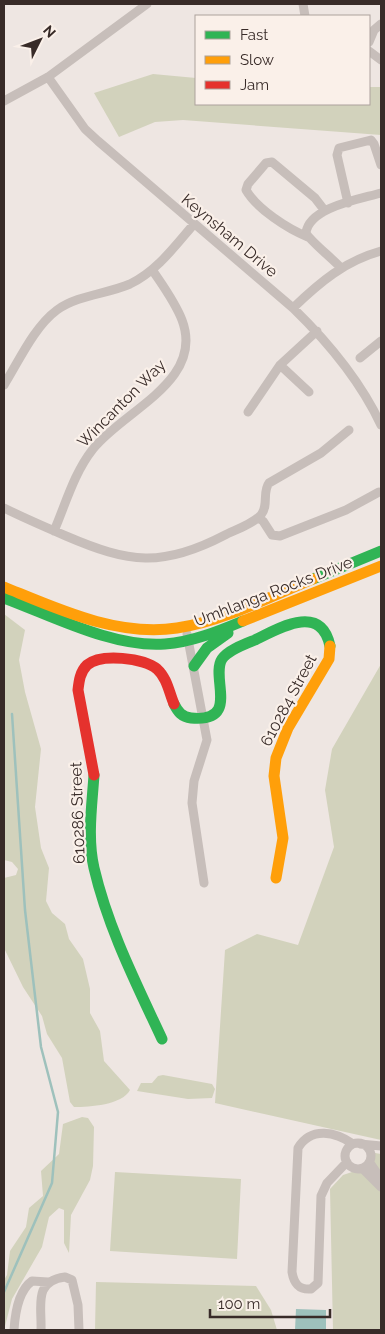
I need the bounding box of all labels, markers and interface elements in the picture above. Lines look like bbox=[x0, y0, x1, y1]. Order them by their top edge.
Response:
north arrow bbox=[15, 15, 65, 65]
legend bbox=[195, 15, 370, 105]
text: N bbox=[40, 22, 59, 41]
text: Fast bbox=[240, 26, 268, 44]
text: Slow bbox=[240, 51, 274, 69]
text: Jam bbox=[240, 76, 269, 94]
street label: Keynsham Drive bbox=[178, 190, 282, 281]
street label: Wincanton Way bbox=[73, 355, 170, 451]
street label: Umhlanga Rocks Drive bbox=[191, 552, 355, 630]
street label: 610284 Street bbox=[256, 650, 321, 749]
street label: 610286 Street bbox=[66, 761, 89, 864]
scale bar bbox=[210, 1286, 330, 1318]
text: 100 m bbox=[218, 1295, 260, 1313]

